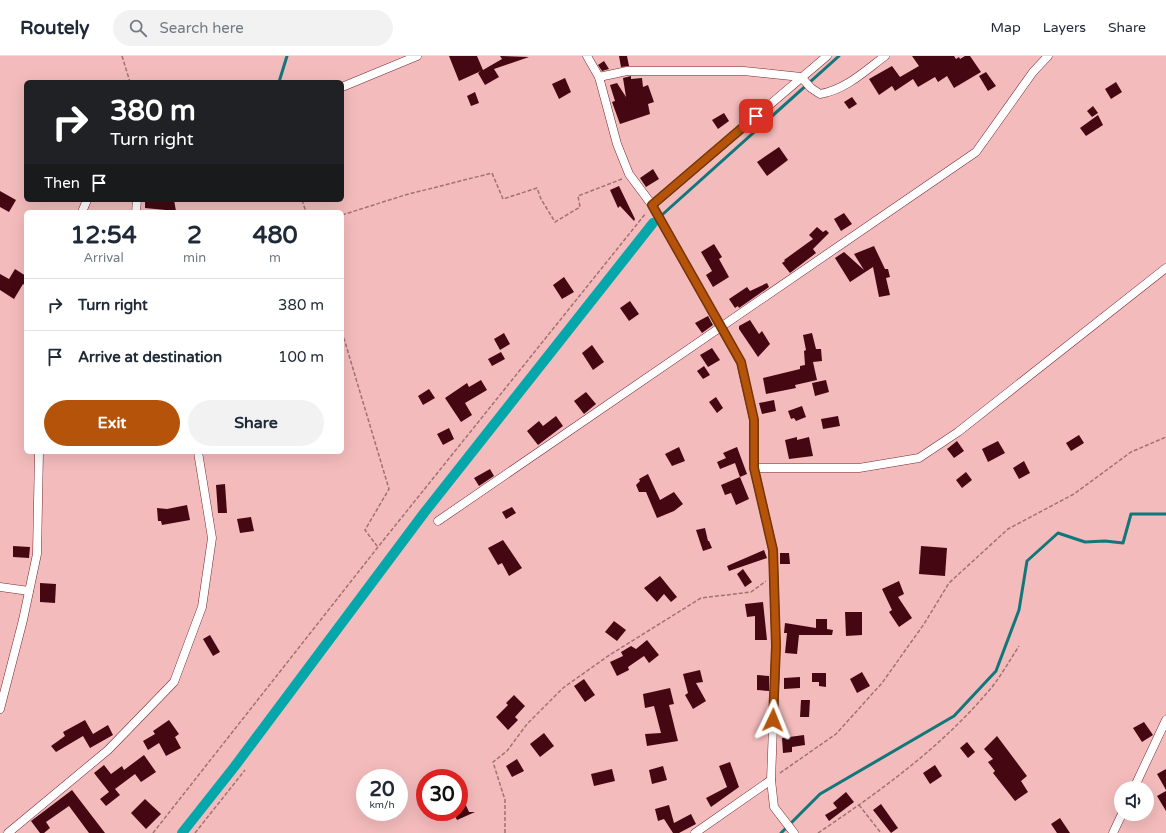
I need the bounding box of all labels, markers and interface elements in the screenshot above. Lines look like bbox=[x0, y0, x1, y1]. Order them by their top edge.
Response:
search box bbox=[113, 10, 393, 46]
text: Routely bbox=[20, 17, 89, 39]
icon: search bbox=[127, 17, 149, 39]
text: Search here bbox=[159, 19, 244, 37]
text: Map bbox=[991, 19, 1021, 36]
text: Layers bbox=[1043, 19, 1086, 36]
text: Share bbox=[1108, 19, 1146, 36]
text: 380 m bbox=[110, 94, 196, 128]
icon: right bbox=[44, 96, 96, 148]
pin bbox=[739, 99, 773, 133]
icon: arrive bbox=[745, 105, 767, 127]
text: Turn right bbox=[110, 128, 194, 150]
icon: arrive bbox=[88, 172, 110, 194]
text: Then bbox=[44, 174, 80, 192]
text: 12:54 bbox=[70, 221, 137, 250]
text: 2 bbox=[187, 221, 202, 250]
text: 480 bbox=[252, 221, 298, 250]
text: Arrival bbox=[83, 250, 124, 266]
text: min bbox=[183, 250, 206, 266]
text: m bbox=[269, 250, 281, 266]
icon: right bbox=[44, 294, 66, 316]
text: Turn right bbox=[78, 296, 148, 314]
text: 380 m bbox=[278, 296, 324, 314]
icon: arrive bbox=[44, 346, 66, 368]
text: Arrive at destination bbox=[78, 348, 222, 366]
text: 100 m bbox=[278, 348, 324, 366]
button: Exit bbox=[44, 400, 180, 446]
button: Share bbox=[188, 400, 324, 446]
position arrow bbox=[752, 699, 794, 741]
speed limit sign: 30 bbox=[416, 769, 468, 821]
text: 20 bbox=[369, 778, 395, 802]
map controls bbox=[1114, 781, 1154, 821]
button: sound bbox=[1114, 781, 1154, 821]
text: km/h bbox=[369, 799, 395, 811]

